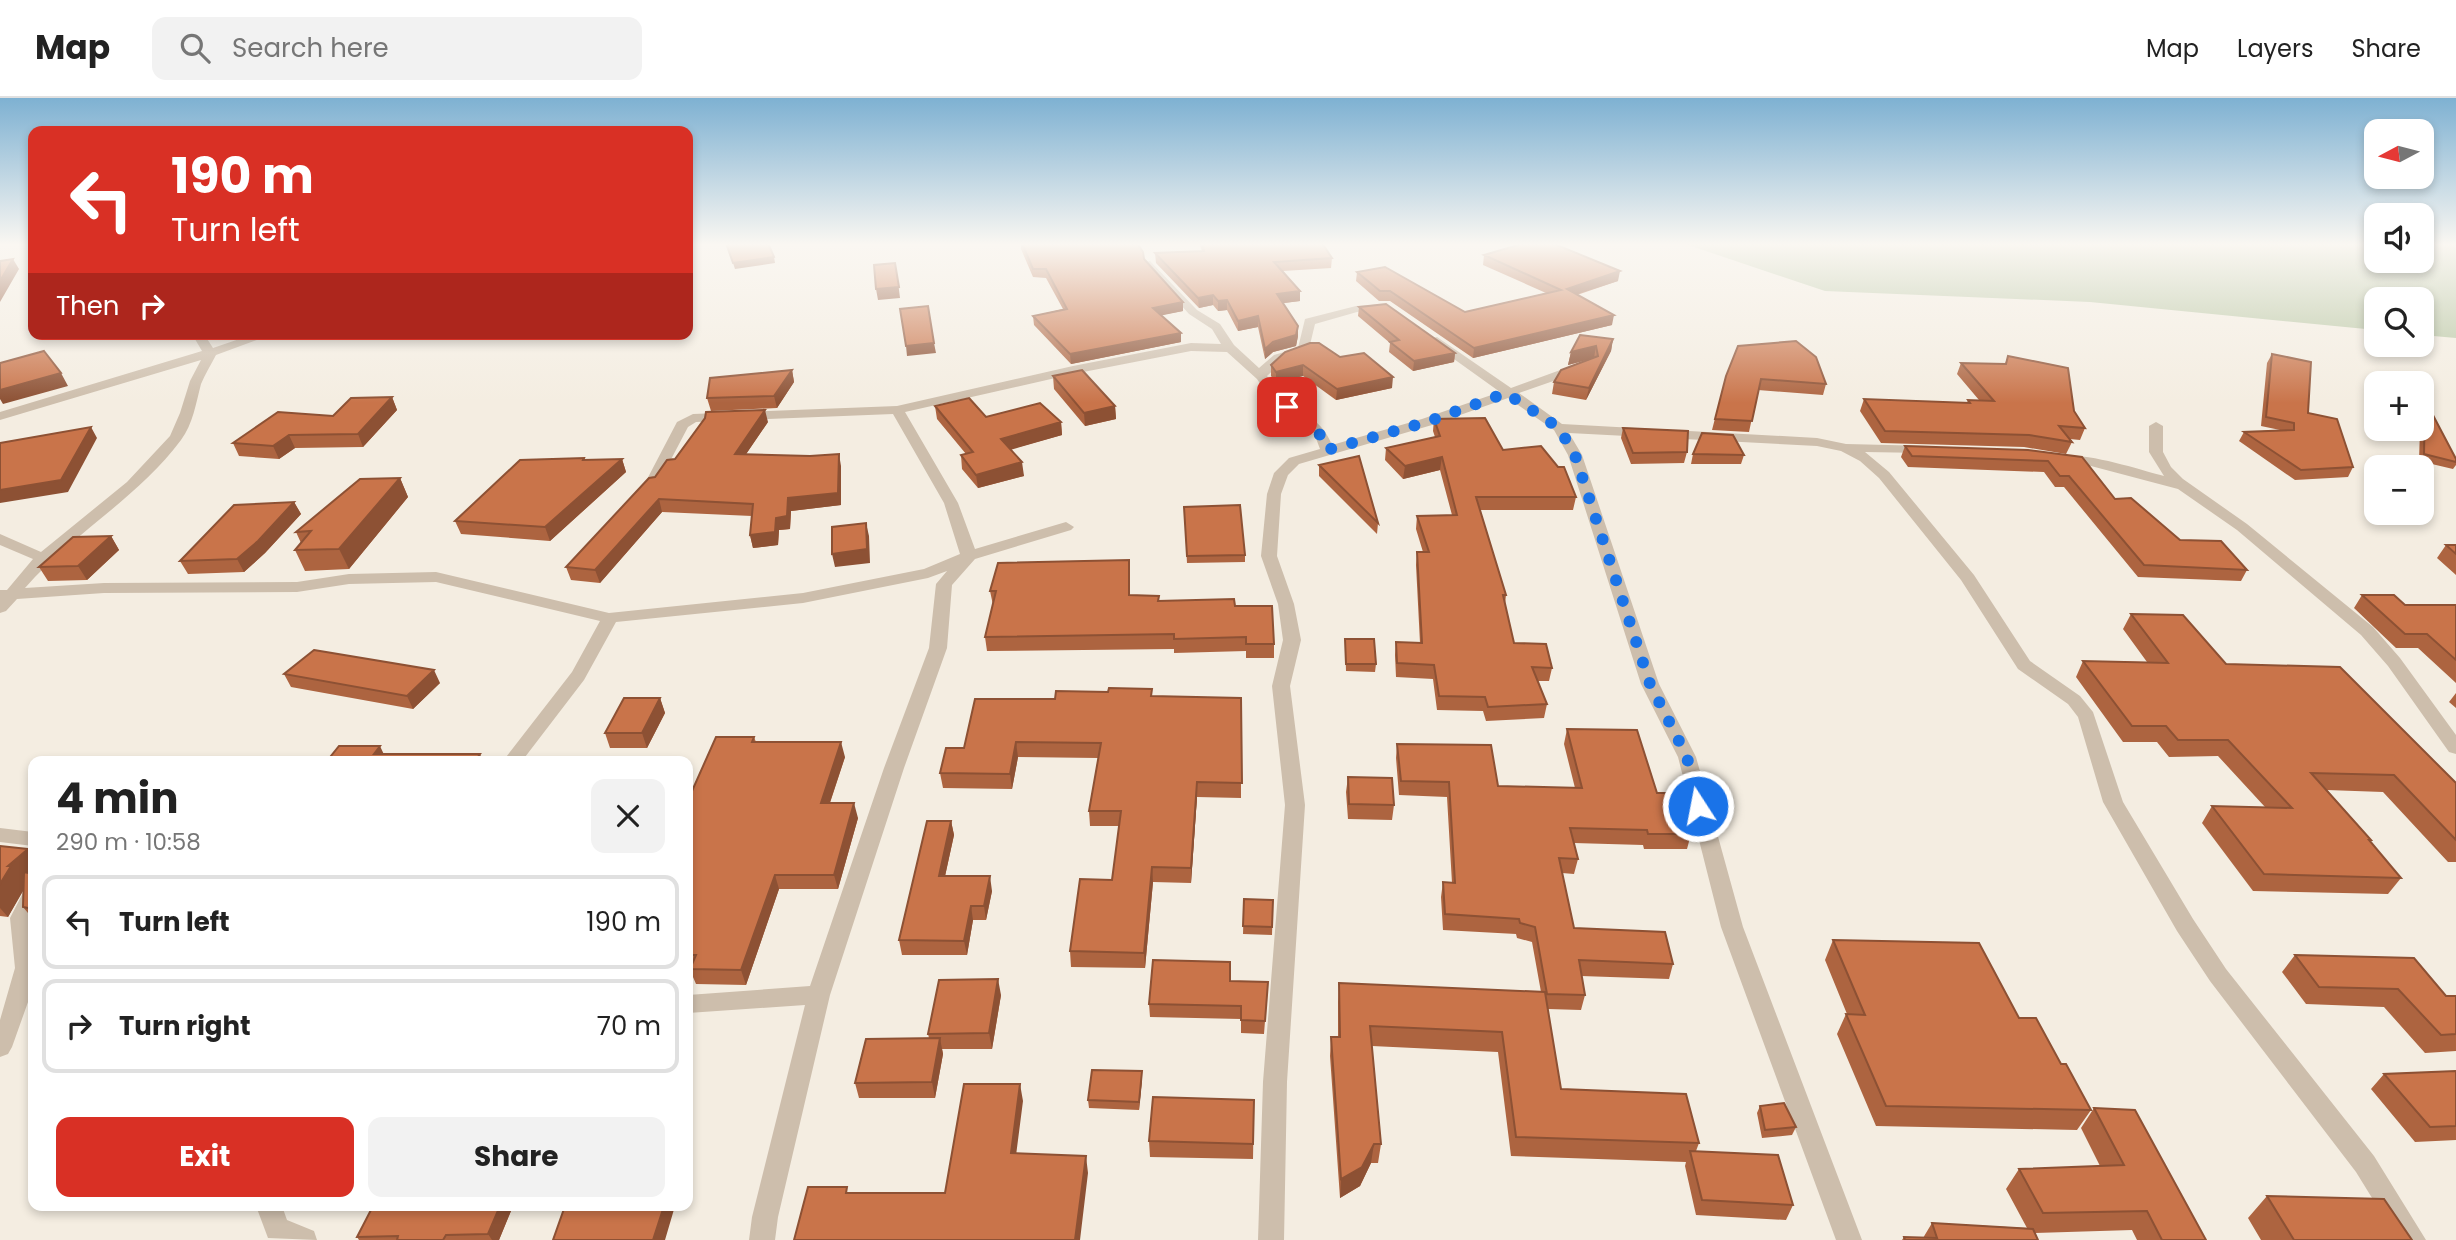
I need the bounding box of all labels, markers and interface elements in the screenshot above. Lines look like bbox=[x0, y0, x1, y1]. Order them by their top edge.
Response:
search box bbox=[152, 17, 642, 80]
text: Map bbox=[35, 24, 110, 71]
icon: search bbox=[176, 29, 214, 67]
text: Search here bbox=[232, 30, 389, 66]
text: Map bbox=[2146, 32, 2199, 65]
text: Layers bbox=[2237, 32, 2313, 65]
text: Share bbox=[2351, 32, 2421, 65]
north arrow bbox=[2364, 119, 2434, 189]
map controls bbox=[2364, 119, 2434, 525]
text: 190 m bbox=[171, 142, 314, 210]
icon: left bbox=[56, 154, 147, 245]
button: sound bbox=[2364, 203, 2434, 273]
text: Turn left bbox=[171, 207, 300, 252]
icon: right bbox=[133, 287, 171, 325]
button: search bbox=[2364, 287, 2434, 357]
text: Then bbox=[56, 288, 119, 324]
button: + bbox=[2364, 371, 2434, 441]
pin bbox=[1257, 377, 1317, 437]
icon: arrive bbox=[1268, 388, 1306, 426]
button: − bbox=[2364, 455, 2434, 525]
text: 4 min bbox=[56, 769, 179, 828]
position arrow bbox=[1661, 769, 1735, 843]
button: close bbox=[591, 779, 665, 853]
text: 290 m · 10:58 bbox=[56, 826, 201, 858]
icon: left bbox=[60, 903, 98, 941]
text: Turn left bbox=[119, 904, 230, 940]
text: 190 m bbox=[586, 904, 661, 940]
icon: right bbox=[60, 1007, 98, 1045]
text: Turn right bbox=[119, 1008, 251, 1044]
text: 70 m bbox=[597, 1008, 661, 1044]
button: Exit bbox=[56, 1117, 354, 1197]
button: Share bbox=[368, 1117, 665, 1197]

